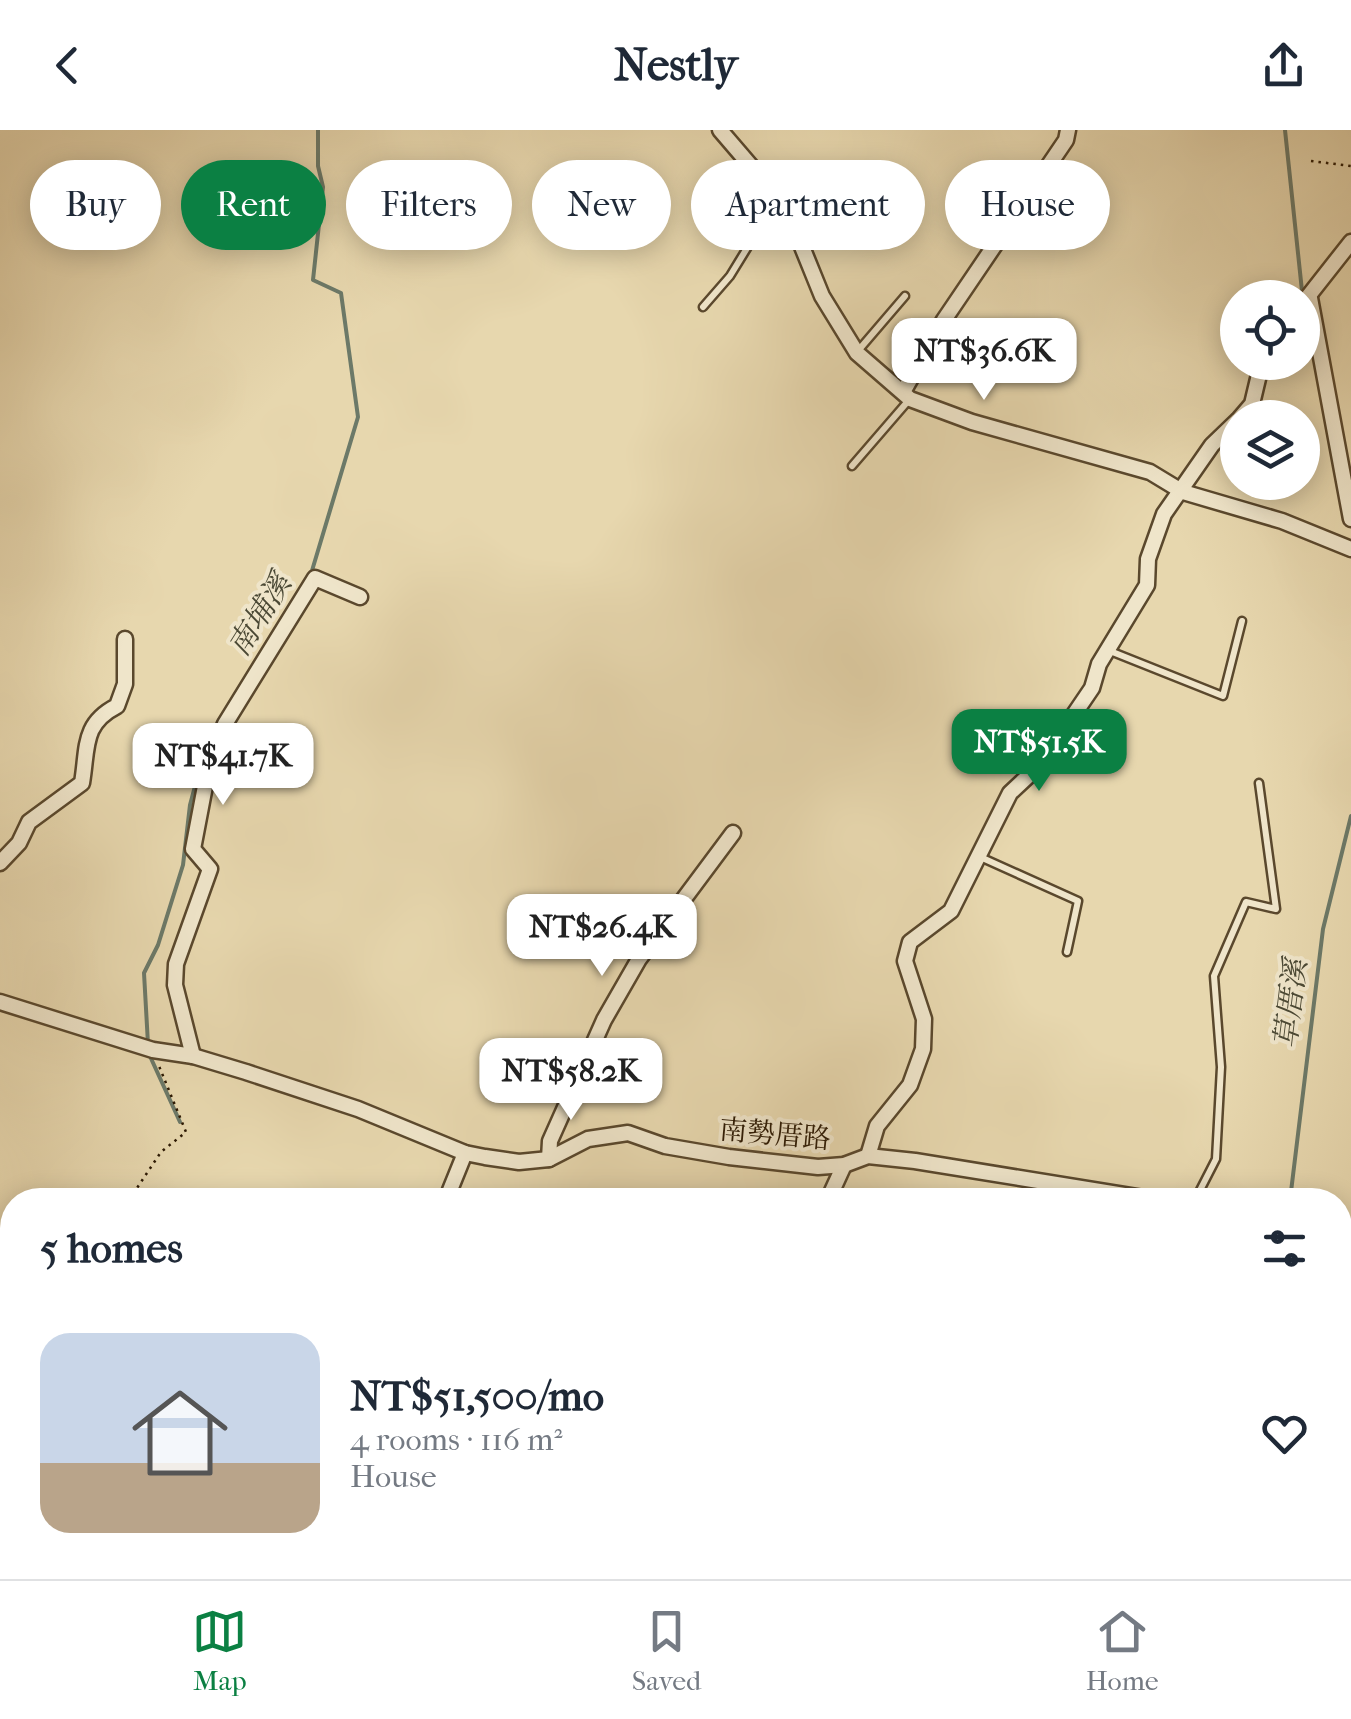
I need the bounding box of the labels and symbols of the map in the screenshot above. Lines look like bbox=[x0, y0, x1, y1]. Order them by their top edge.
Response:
pin: NT$36.6K bbox=[881, 318, 1087, 403]
water label: 南埔溪 bbox=[221, 565, 300, 662]
pin: NT$51.5K bbox=[936, 709, 1142, 794]
pin: NT$41.7K bbox=[120, 723, 326, 808]
pin: NT$26.4K bbox=[499, 894, 705, 979]
water label: 草厝溪 bbox=[1268, 954, 1314, 1051]
pin: NT$58.2K bbox=[468, 1038, 674, 1123]
street label: 南勢厝路 bbox=[718, 1113, 832, 1155]

